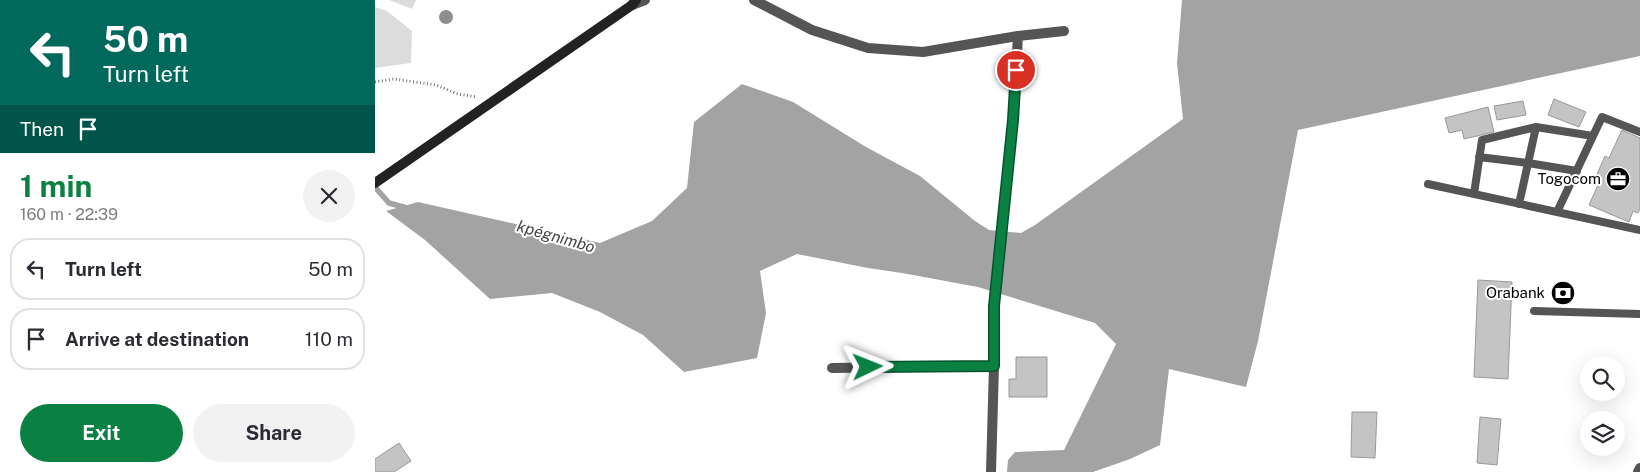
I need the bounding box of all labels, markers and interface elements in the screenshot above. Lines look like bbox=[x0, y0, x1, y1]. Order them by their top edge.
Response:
text: 50 m bbox=[103, 19, 188, 60]
icon: left bbox=[20, 20, 85, 85]
pin bbox=[995, 49, 1037, 91]
icon: arrive bbox=[1002, 56, 1030, 84]
text: Turn left bbox=[103, 61, 189, 87]
icon: arrive bbox=[74, 115, 102, 143]
text: Then bbox=[20, 118, 64, 140]
office icon: Togocom bbox=[1605, 166, 1631, 192]
text: 1 min bbox=[20, 168, 92, 204]
button: close bbox=[303, 170, 355, 222]
place label: Togocom bbox=[1538, 170, 1601, 187]
text: 160 m · 22:39 bbox=[20, 205, 118, 224]
water label: kpégnimbo bbox=[515, 216, 597, 257]
icon: left bbox=[22, 255, 50, 283]
text: Turn left bbox=[65, 258, 142, 280]
text: 50 m bbox=[308, 258, 353, 280]
bank icon: Orabank bbox=[1550, 280, 1576, 306]
place label: Orabank bbox=[1486, 284, 1545, 301]
icon: arrive bbox=[22, 325, 50, 353]
text: Arrive at destination bbox=[65, 328, 249, 350]
text: 110 m bbox=[305, 328, 353, 350]
position arrow bbox=[841, 340, 893, 392]
map controls bbox=[1580, 356, 1625, 456]
button: search bbox=[1580, 356, 1625, 401]
button: Exit bbox=[20, 404, 183, 462]
button: Share bbox=[193, 404, 355, 462]
button: layers bbox=[1580, 411, 1625, 456]

